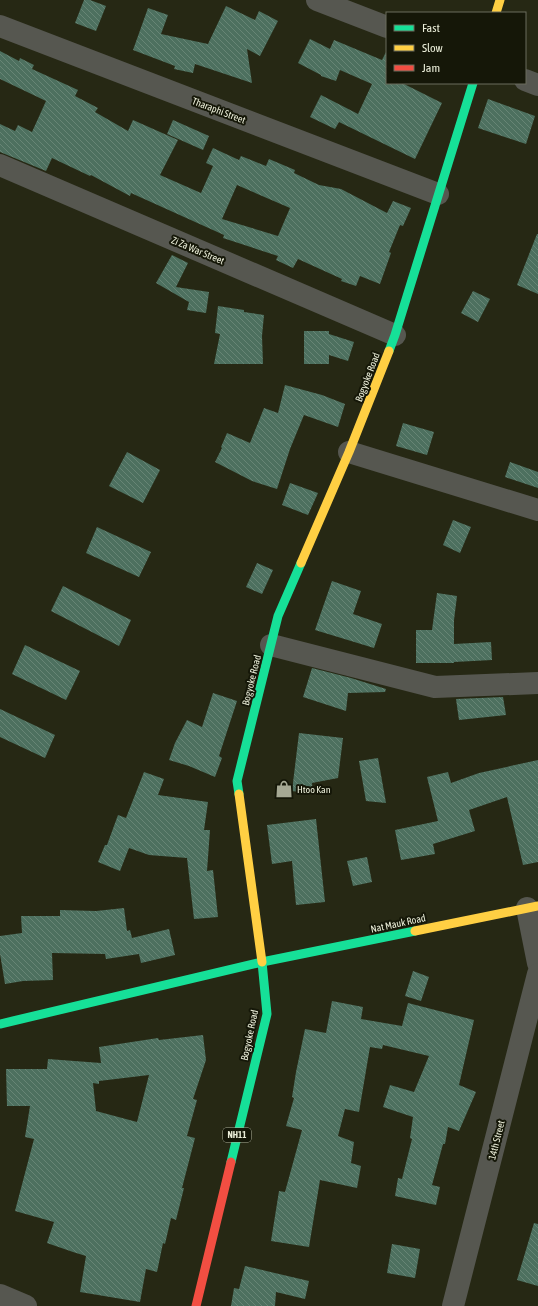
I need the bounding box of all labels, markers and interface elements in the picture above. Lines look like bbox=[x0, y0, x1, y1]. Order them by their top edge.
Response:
legend bbox=[386, 12, 526, 84]
text: Fast bbox=[422, 21, 440, 35]
text: Slow bbox=[422, 41, 443, 55]
text: Jam bbox=[422, 61, 440, 75]
street label: Tharaphi Street bbox=[191, 95, 247, 126]
street label: Zi Za War Street bbox=[170, 234, 226, 267]
street label: Bogyoke Road bbox=[353, 351, 382, 403]
street label: Bogyoke Road bbox=[240, 653, 263, 707]
shop icon: Htoo Kan bbox=[274, 779, 294, 799]
place label: Htoo Kan bbox=[297, 784, 331, 795]
street label: Nat Mauk Road bbox=[370, 912, 427, 935]
street label: Bogyoke Road bbox=[239, 1008, 260, 1062]
street label: 14th Street bbox=[486, 1119, 507, 1161]
road number: NH11 bbox=[223, 1128, 251, 1142]

